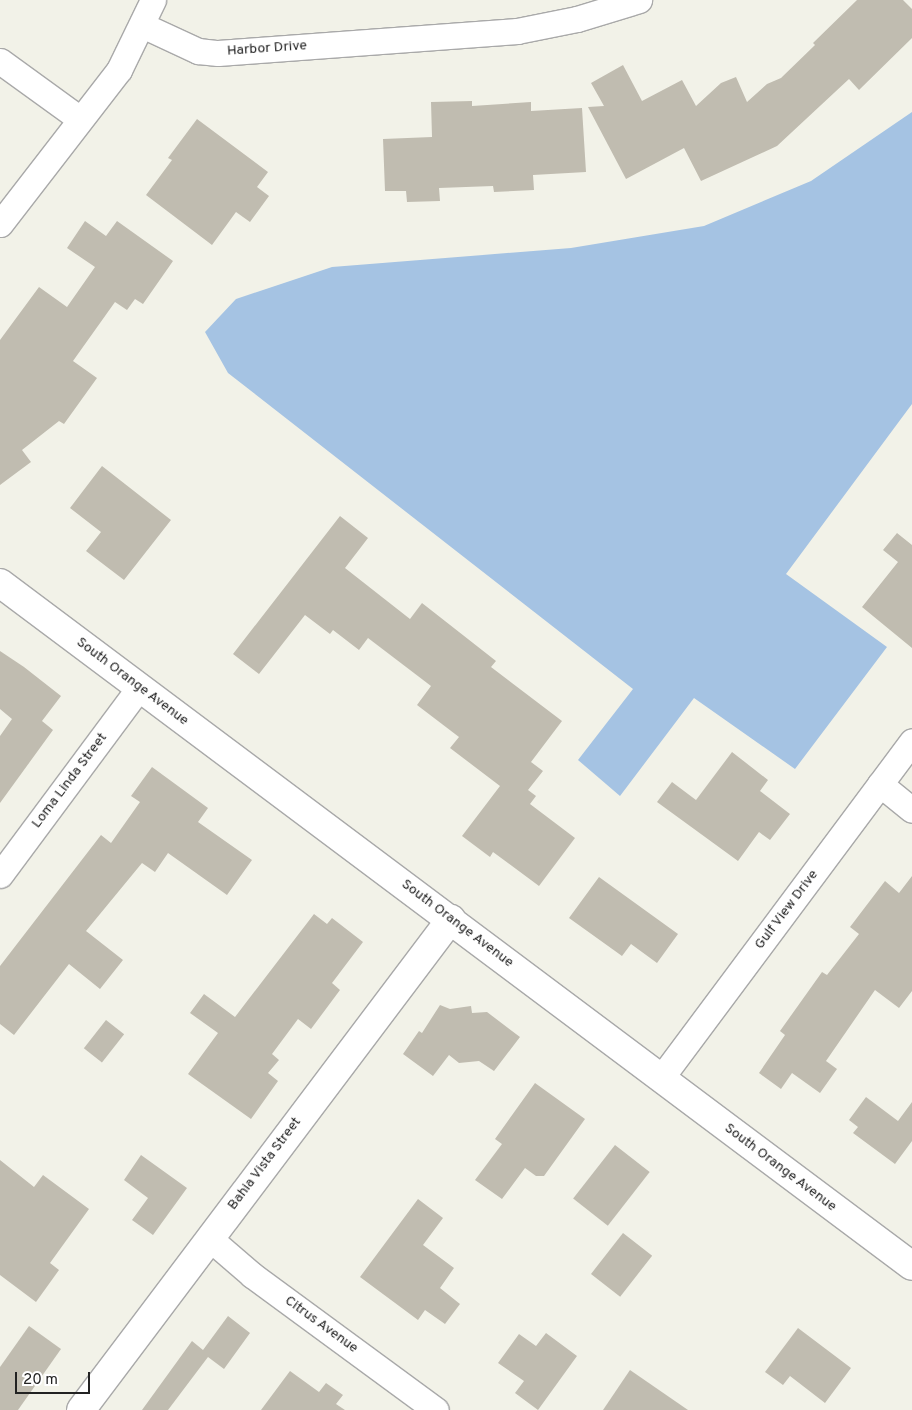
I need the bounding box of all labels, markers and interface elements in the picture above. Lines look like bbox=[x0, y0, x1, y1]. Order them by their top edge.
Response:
street label: Harbor Drive bbox=[226, 38, 308, 60]
street label: South Orange Avenue bbox=[72, 634, 192, 730]
street label: Loma Linda Street bbox=[29, 730, 111, 832]
street label: Gulf View Drive bbox=[752, 867, 822, 953]
street label: South Orange Avenue bbox=[397, 876, 517, 972]
street label: Bahia Vista Street bbox=[225, 1114, 305, 1214]
street label: South Orange Avenue bbox=[720, 1120, 840, 1216]
street label: Citrus Avenue bbox=[281, 1293, 361, 1357]
scale bar bbox=[18, 1362, 92, 1394]
text: 20 m bbox=[23, 1371, 58, 1390]

